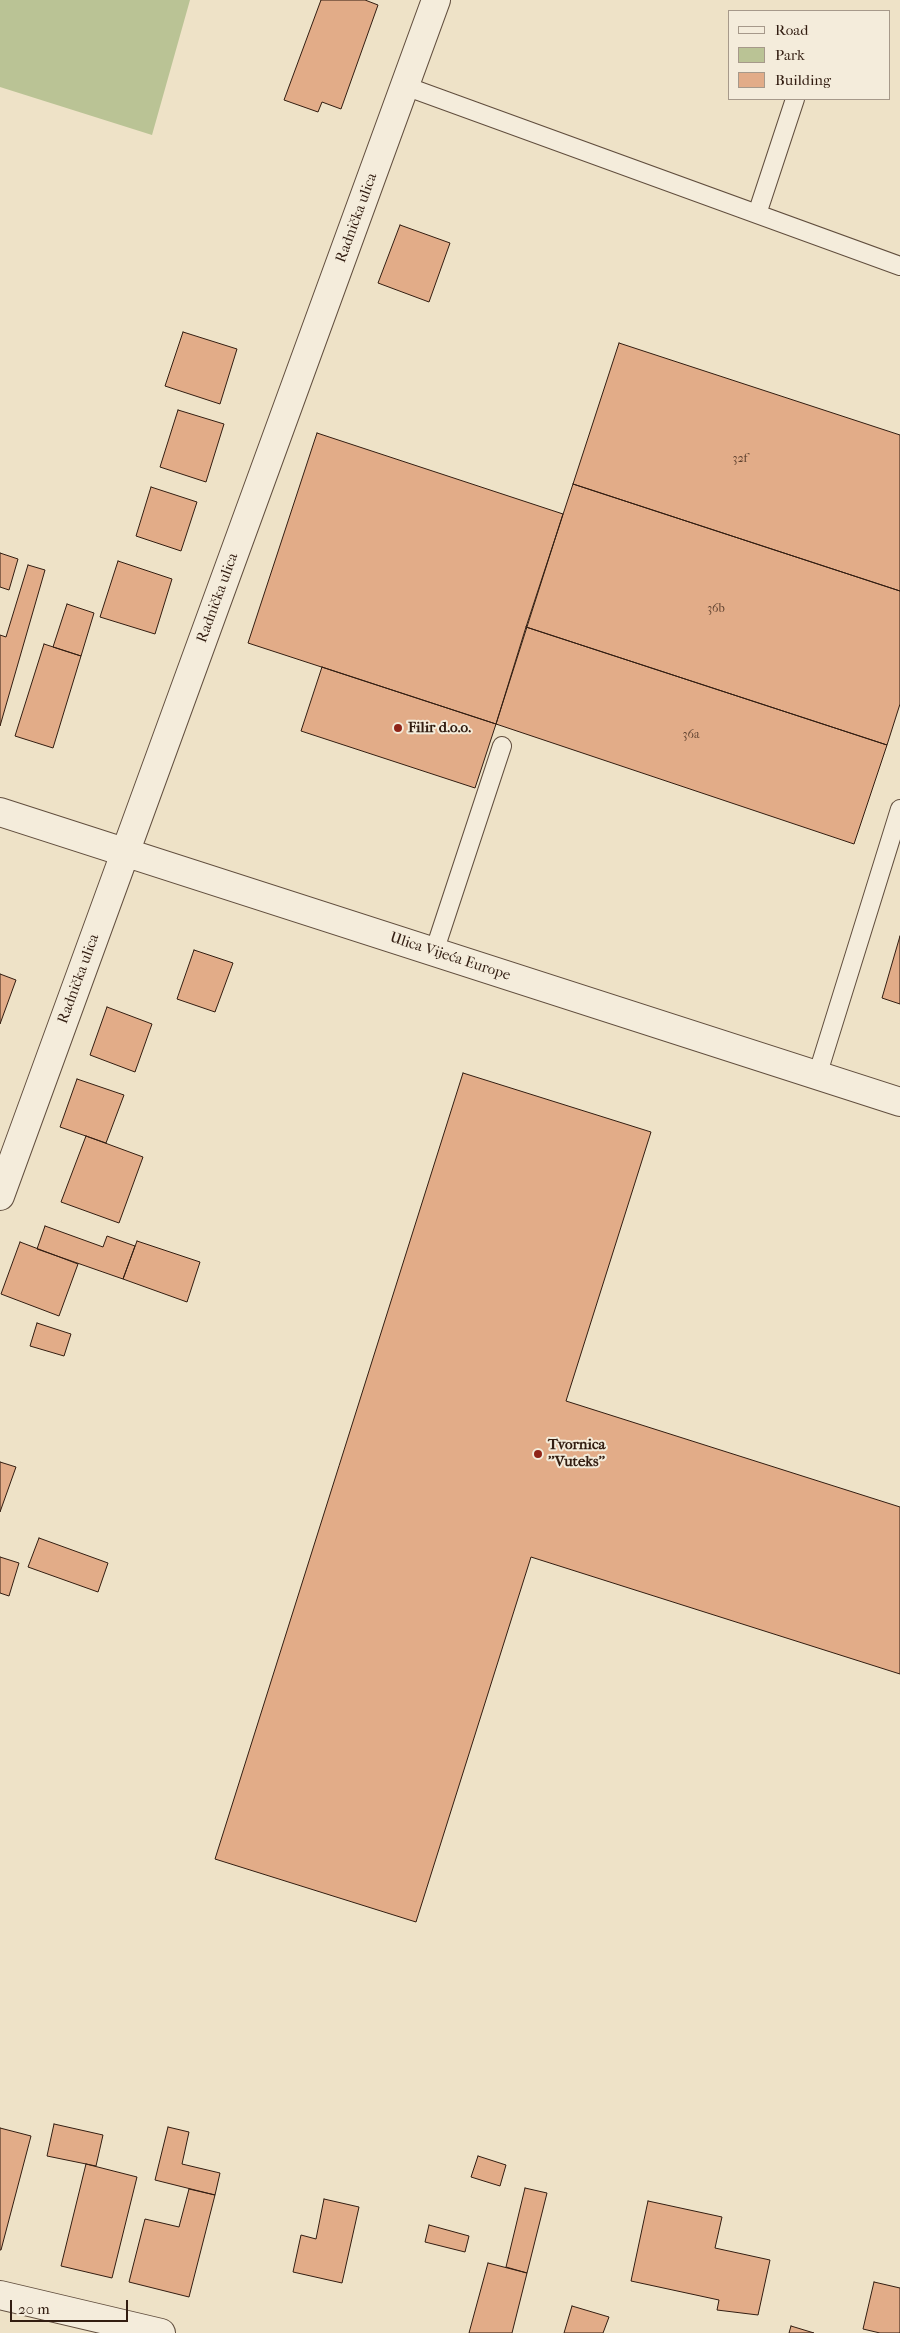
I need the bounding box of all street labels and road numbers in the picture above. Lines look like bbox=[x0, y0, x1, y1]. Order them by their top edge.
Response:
street label: Radnička ulica bbox=[332, 171, 382, 265]
street label: Radnička ulica bbox=[193, 551, 243, 645]
street label: Ulica Vijeća Europe bbox=[387, 929, 513, 985]
street label: Radnička ulica bbox=[54, 932, 104, 1026]

